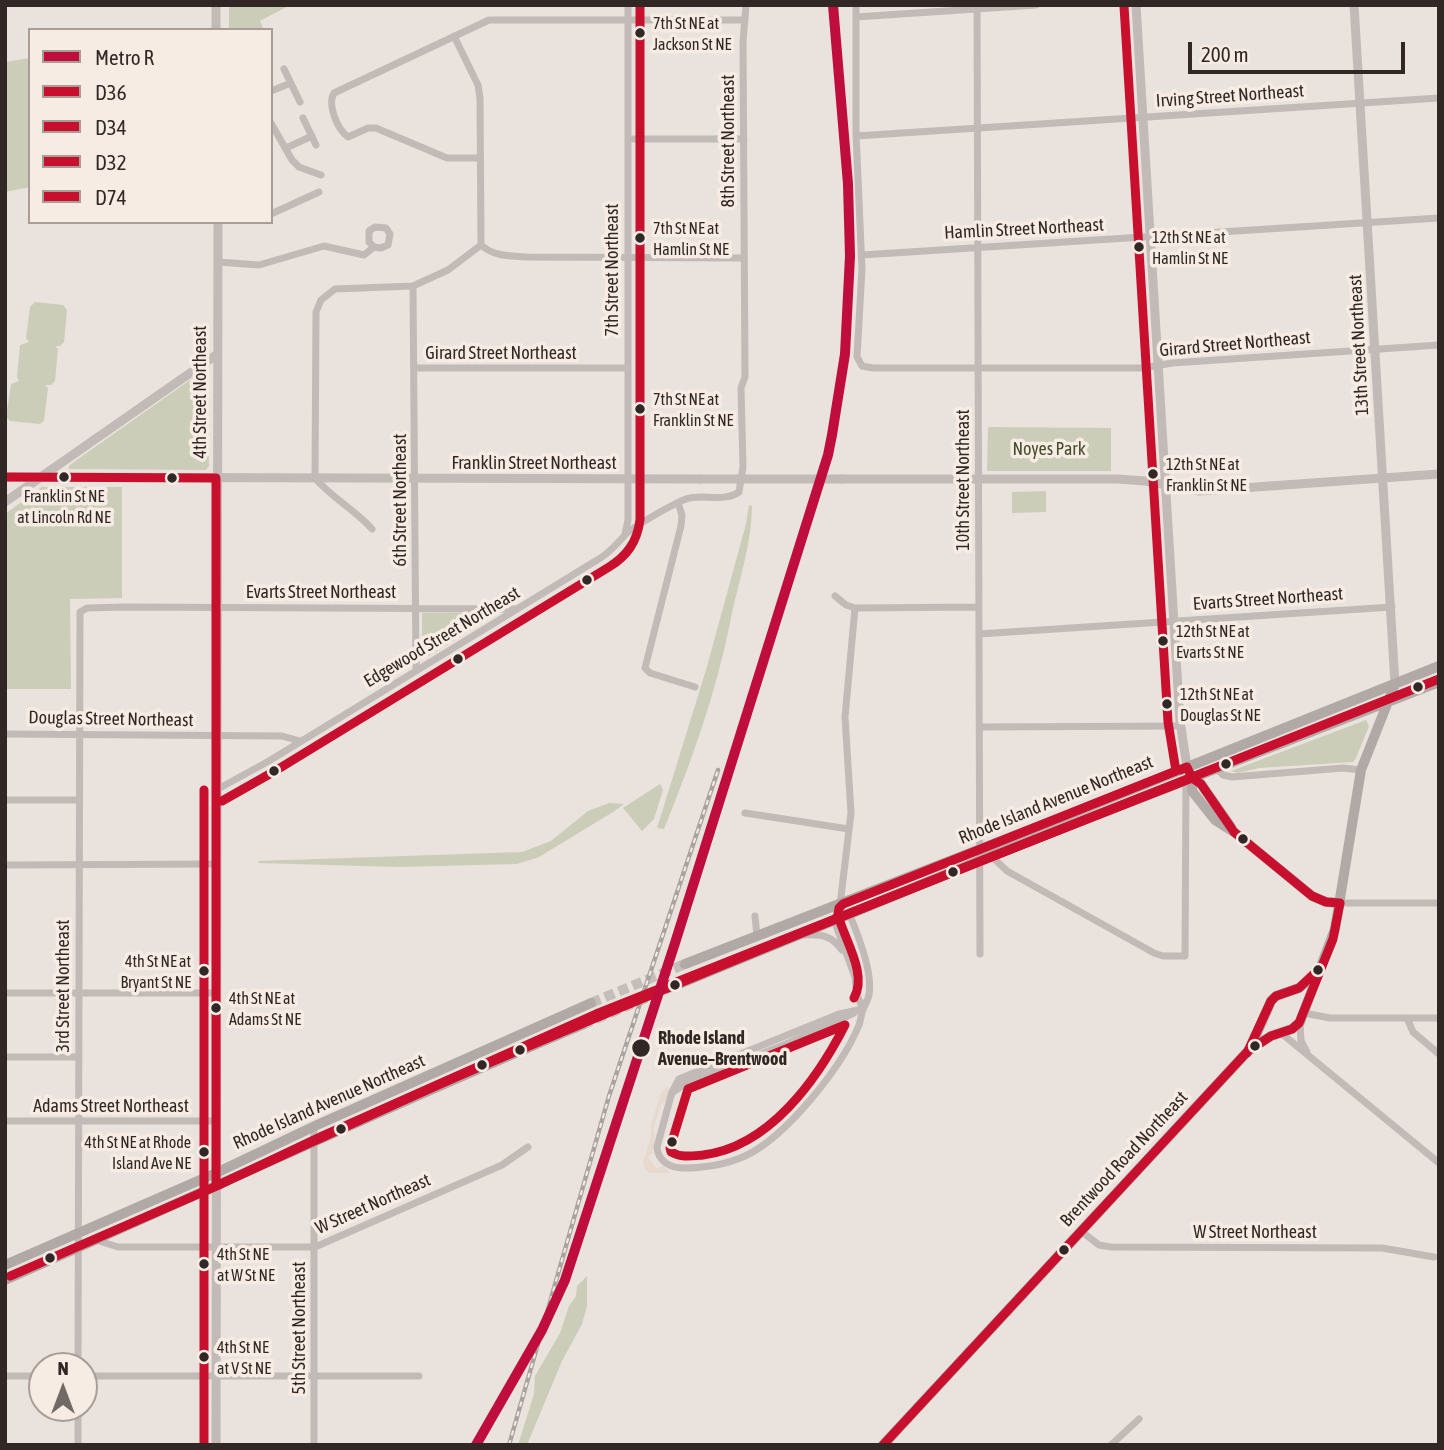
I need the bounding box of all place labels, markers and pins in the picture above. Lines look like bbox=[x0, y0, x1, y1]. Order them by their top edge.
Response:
place label: 7th St NE at Jackson St NE bbox=[653, 14, 731, 52]
marker: 7th St NE at Jackson St NE bbox=[633, 26, 647, 40]
place label: 7th St NE at Hamlin St NE bbox=[653, 219, 729, 257]
place label: 12th St NE at Hamlin St NE bbox=[1152, 228, 1228, 266]
marker: 7th St NE at Hamlin St NE bbox=[633, 231, 647, 245]
marker: 12th St NE at Hamlin St NE bbox=[1132, 240, 1146, 254]
place label: 7th St NE at Franklin St NE bbox=[653, 390, 733, 428]
marker: 7th St NE at Franklin St NE bbox=[633, 402, 647, 416]
place label: 12th St NE at Franklin St NE bbox=[1166, 455, 1246, 493]
marker: 12th St NE at Franklin St NE bbox=[1146, 467, 1160, 481]
marker: Franklin St NE at Lincoln Rd NE bbox=[57, 470, 71, 484]
unlabelled marker bbox=[165, 471, 179, 485]
place label: Franklin St NE at Lincoln Rd NE bbox=[17, 487, 111, 525]
unlabelled marker bbox=[580, 573, 594, 587]
place label: 12th St NE at Evarts St NE bbox=[1176, 622, 1250, 660]
marker: 12th St NE at Evarts St NE bbox=[1156, 634, 1170, 648]
unlabelled marker bbox=[451, 652, 465, 666]
unlabelled marker bbox=[1411, 680, 1425, 694]
place label: 12th St NE at Douglas St NE bbox=[1180, 685, 1260, 723]
marker: 12th St NE at Douglas St NE bbox=[1160, 697, 1174, 711]
unlabelled marker bbox=[1219, 757, 1233, 771]
unlabelled marker bbox=[267, 764, 281, 778]
unlabelled marker bbox=[1236, 832, 1250, 846]
unlabelled marker bbox=[946, 865, 960, 879]
place label: 4th St NE at Bryant St NE bbox=[120, 952, 191, 990]
unlabelled marker bbox=[1311, 963, 1325, 977]
marker: 4th St NE at Bryant St NE bbox=[197, 964, 211, 978]
unlabelled marker bbox=[668, 978, 682, 992]
place label: 4th St NE at Adams St NE bbox=[229, 989, 301, 1027]
marker: 4th St NE at Adams St NE bbox=[209, 1001, 223, 1015]
place label: Rhode Island Avenue–Brentwood bbox=[658, 1027, 787, 1070]
marker: Rhode Island Avenue–Brentwood bbox=[630, 1037, 652, 1059]
unlabelled marker bbox=[1248, 1039, 1262, 1053]
unlabelled marker bbox=[513, 1043, 527, 1057]
unlabelled marker bbox=[475, 1058, 489, 1072]
unlabelled marker bbox=[334, 1122, 348, 1136]
place label: 4th St NE at Rhode Island Ave NE bbox=[85, 1133, 191, 1171]
unlabelled marker bbox=[665, 1135, 679, 1149]
marker: 4th St NE at Rhode Island Ave NE bbox=[197, 1145, 211, 1159]
unlabelled marker bbox=[1057, 1243, 1071, 1257]
place label: 4th St NE at W St NE bbox=[217, 1245, 275, 1283]
unlabelled marker bbox=[43, 1251, 57, 1265]
marker: 4th St NE at W St NE bbox=[197, 1257, 211, 1271]
place label: 4th St NE at V St NE bbox=[217, 1338, 271, 1376]
marker: 4th St NE at V St NE bbox=[197, 1350, 211, 1364]

